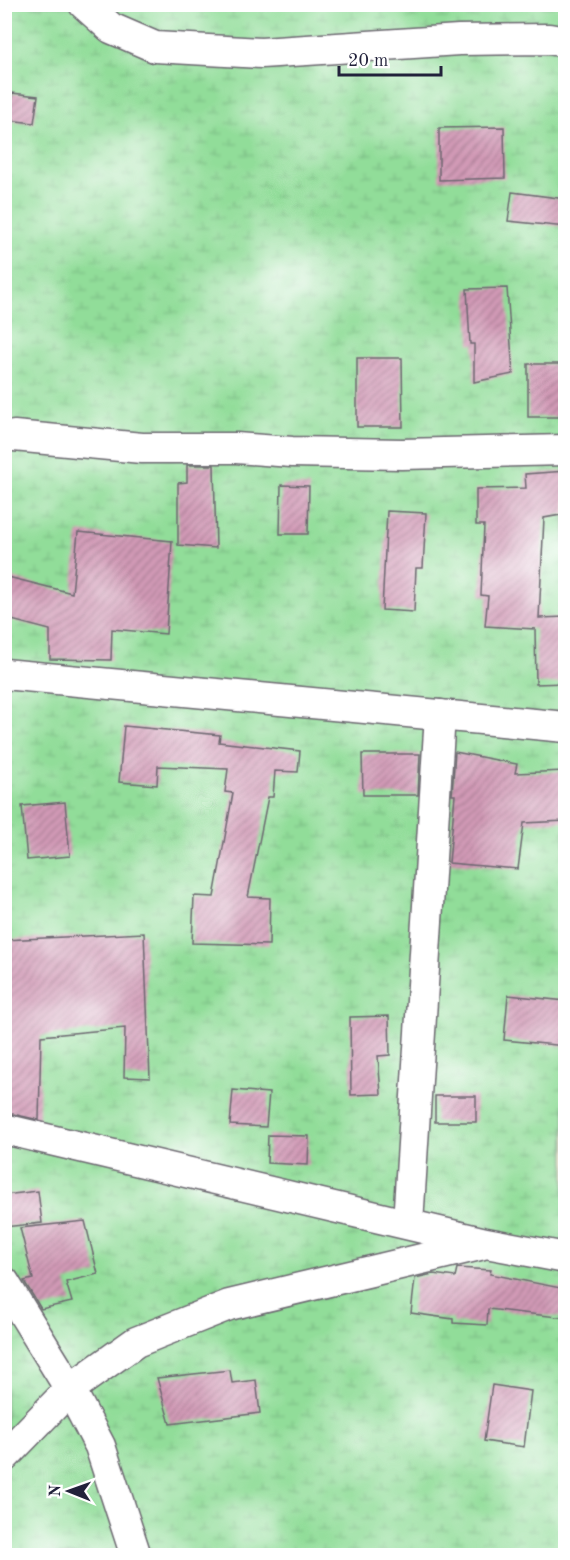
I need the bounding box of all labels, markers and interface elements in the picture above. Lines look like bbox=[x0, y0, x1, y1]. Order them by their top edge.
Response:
scale bar bbox=[339, 39, 441, 77]
text: 20 m bbox=[348, 52, 388, 70]
north arrow bbox=[39, 1461, 99, 1521]
text: N bbox=[48, 1484, 64, 1497]

